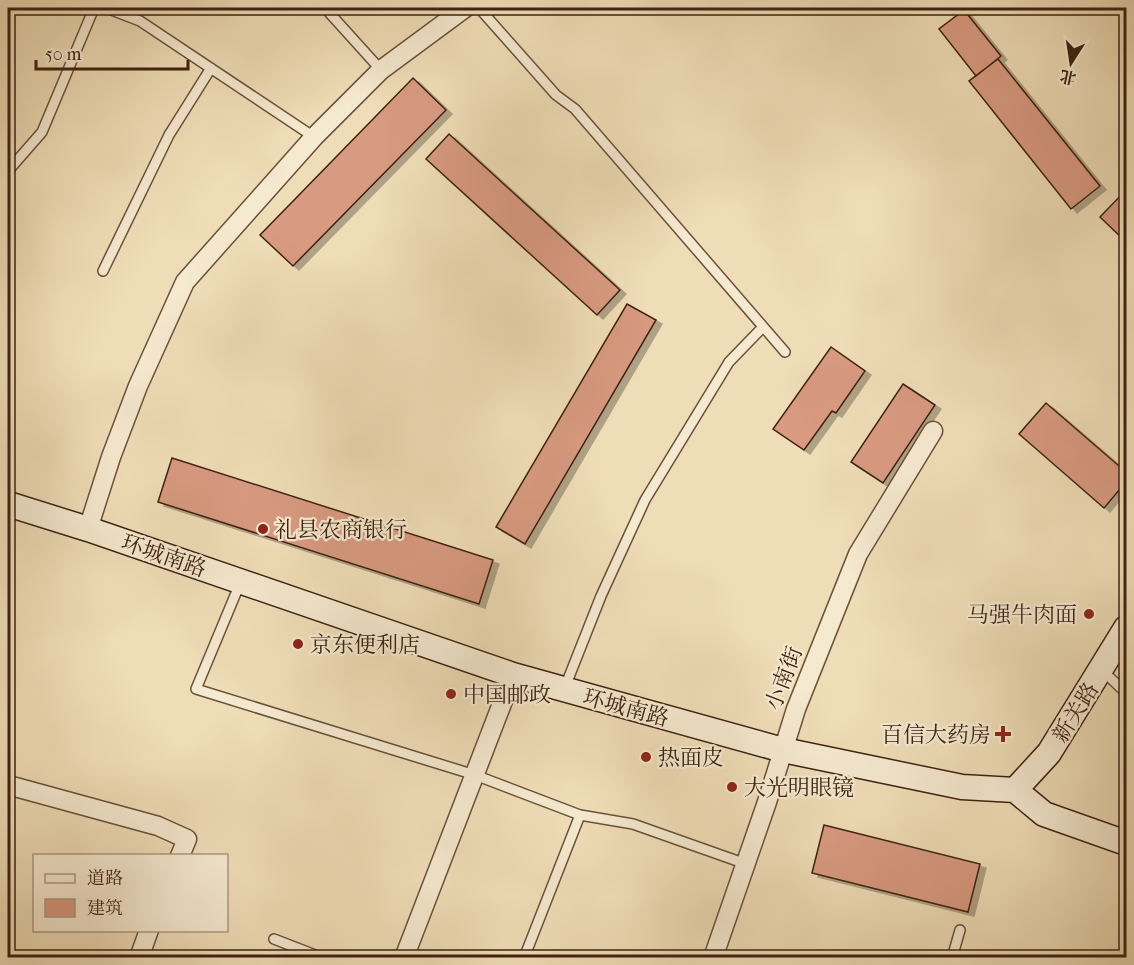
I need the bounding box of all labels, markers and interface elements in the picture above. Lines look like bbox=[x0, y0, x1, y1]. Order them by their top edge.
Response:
scale bar bbox=[36, 33, 188, 71]
north arrow bbox=[1041, 33, 1101, 93]
text: 50 m bbox=[45, 44, 82, 65]
text: 北 bbox=[1058, 66, 1078, 88]
place label: 礼县农商银行 bbox=[275, 517, 407, 543]
marker: 礼县农商银行 bbox=[256, 522, 270, 536]
street label: 环城南路 bbox=[118, 529, 210, 583]
place label: 马强牛肉面 bbox=[967, 602, 1077, 628]
marker: 马强牛肉面 bbox=[1082, 607, 1096, 621]
place label: 京东便利店 bbox=[310, 632, 420, 658]
marker: 京东便利店 bbox=[291, 637, 305, 651]
street label: 小南街 bbox=[760, 643, 808, 714]
street label: 新关路 bbox=[1047, 678, 1104, 747]
place label: 中国邮政 bbox=[463, 682, 551, 708]
street label: 环城南路 bbox=[580, 684, 672, 732]
marker: 中国邮政 bbox=[444, 687, 458, 701]
place label: 百信大药房 bbox=[881, 722, 991, 748]
marker: 百信大药房 bbox=[996, 727, 1010, 741]
place label: 热面皮 bbox=[658, 745, 724, 771]
marker: 热面皮 bbox=[639, 750, 653, 764]
place label: 大光明眼镜 bbox=[744, 775, 854, 801]
marker: 大光明眼镜 bbox=[725, 780, 739, 794]
legend bbox=[33, 854, 228, 932]
text: 道路 bbox=[87, 868, 123, 889]
text: 建筑 bbox=[87, 898, 123, 919]

